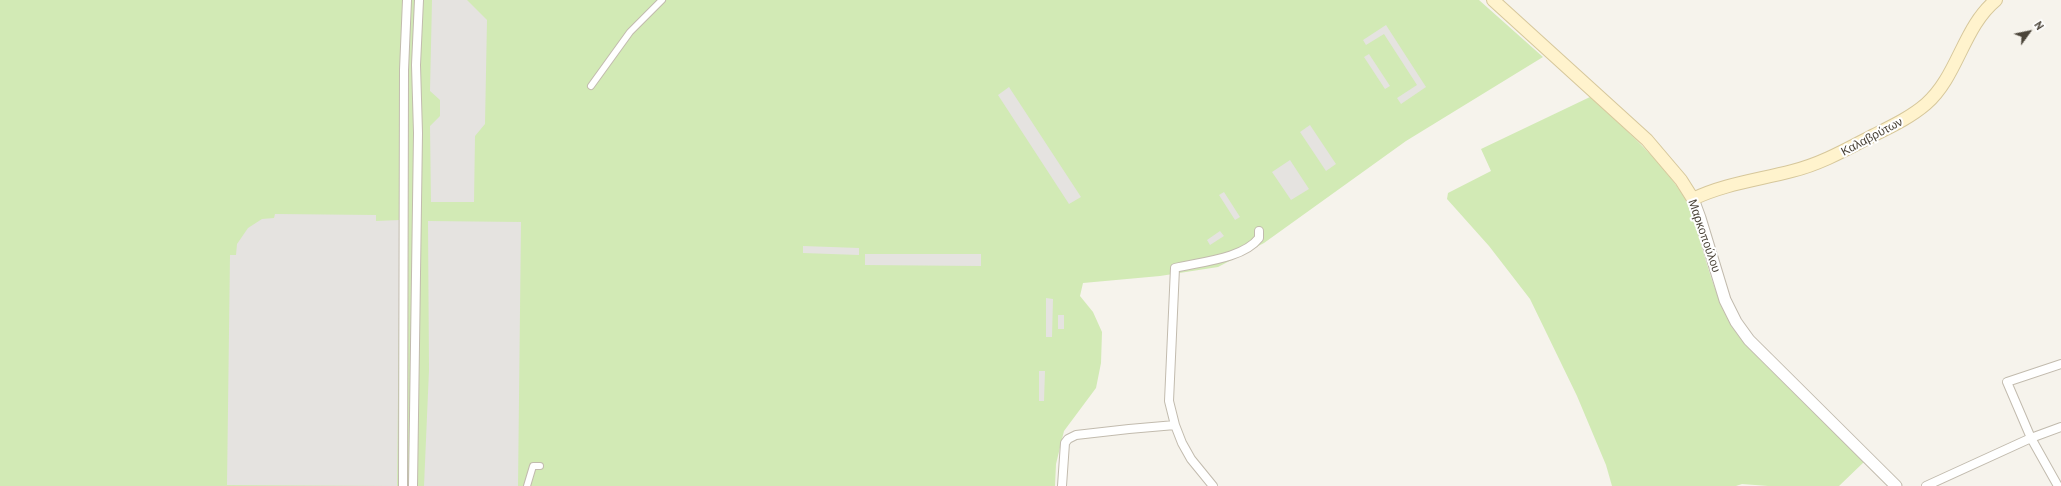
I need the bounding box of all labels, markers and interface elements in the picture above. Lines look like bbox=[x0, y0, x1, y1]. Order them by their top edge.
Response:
north arrow bbox=[2009, 12, 2049, 52]
text: N bbox=[2031, 19, 2047, 32]
street label: Καλαβρύτων bbox=[1839, 115, 1905, 159]
street label: Μαρκοπούλου bbox=[1685, 197, 1723, 275]

